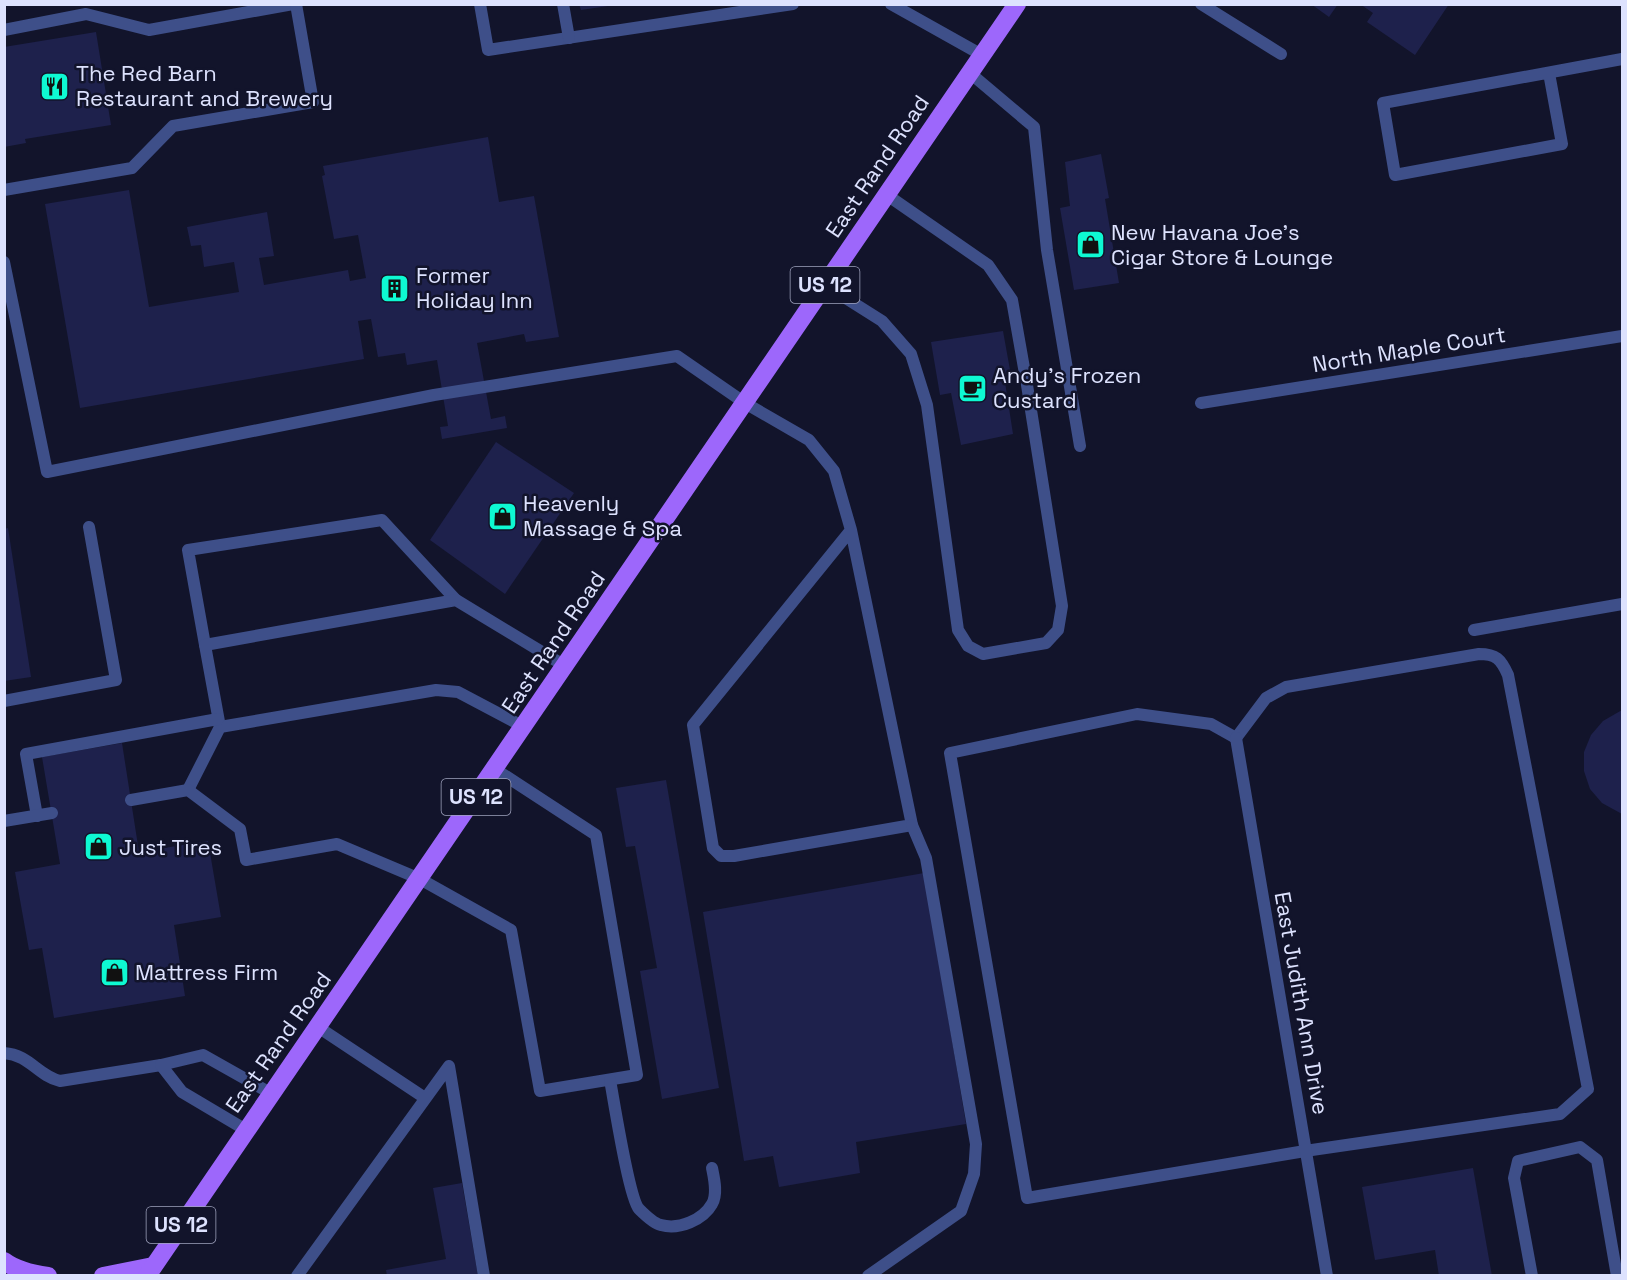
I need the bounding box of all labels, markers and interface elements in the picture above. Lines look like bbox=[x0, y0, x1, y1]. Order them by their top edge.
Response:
place label: The Red Barn Restaurant and Brewery bbox=[76, 59, 333, 112]
restaurant icon: The Red Barn Restaurant and Brewery bbox=[39, 70, 71, 102]
street label: East Rand Road bbox=[819, 89, 935, 243]
place label: New Havana Joe's Cigar Store & Lounge bbox=[1111, 218, 1333, 271]
shop icon: New Havana Joe's Cigar Store & Lounge bbox=[1074, 229, 1106, 261]
place label: Former Holiday Inn bbox=[416, 261, 533, 314]
road number: US 12 bbox=[790, 267, 860, 303]
building icon: Former Holiday Inn bbox=[379, 272, 411, 304]
street label: North Maple Court bbox=[1310, 320, 1508, 378]
place label: Andy's Frozen Custard bbox=[993, 361, 1141, 414]
cafe icon: Andy's Frozen Custard bbox=[956, 372, 988, 404]
place label: Heavenly Massage & Spa bbox=[523, 489, 682, 542]
shop icon: Heavenly Massage & Spa bbox=[486, 500, 518, 532]
street label: East Rand Road bbox=[495, 565, 611, 719]
road number: US 12 bbox=[442, 779, 510, 815]
shop icon: Just Tires bbox=[82, 831, 114, 863]
place label: Just Tires bbox=[119, 833, 222, 861]
street label: East Judith Ann Drive bbox=[1269, 889, 1335, 1117]
shop icon: Mattress Firm bbox=[98, 956, 130, 988]
place label: Mattress Firm bbox=[135, 958, 278, 986]
street label: East Rand Road bbox=[219, 966, 337, 1118]
road number: US 12 bbox=[146, 1207, 216, 1243]

